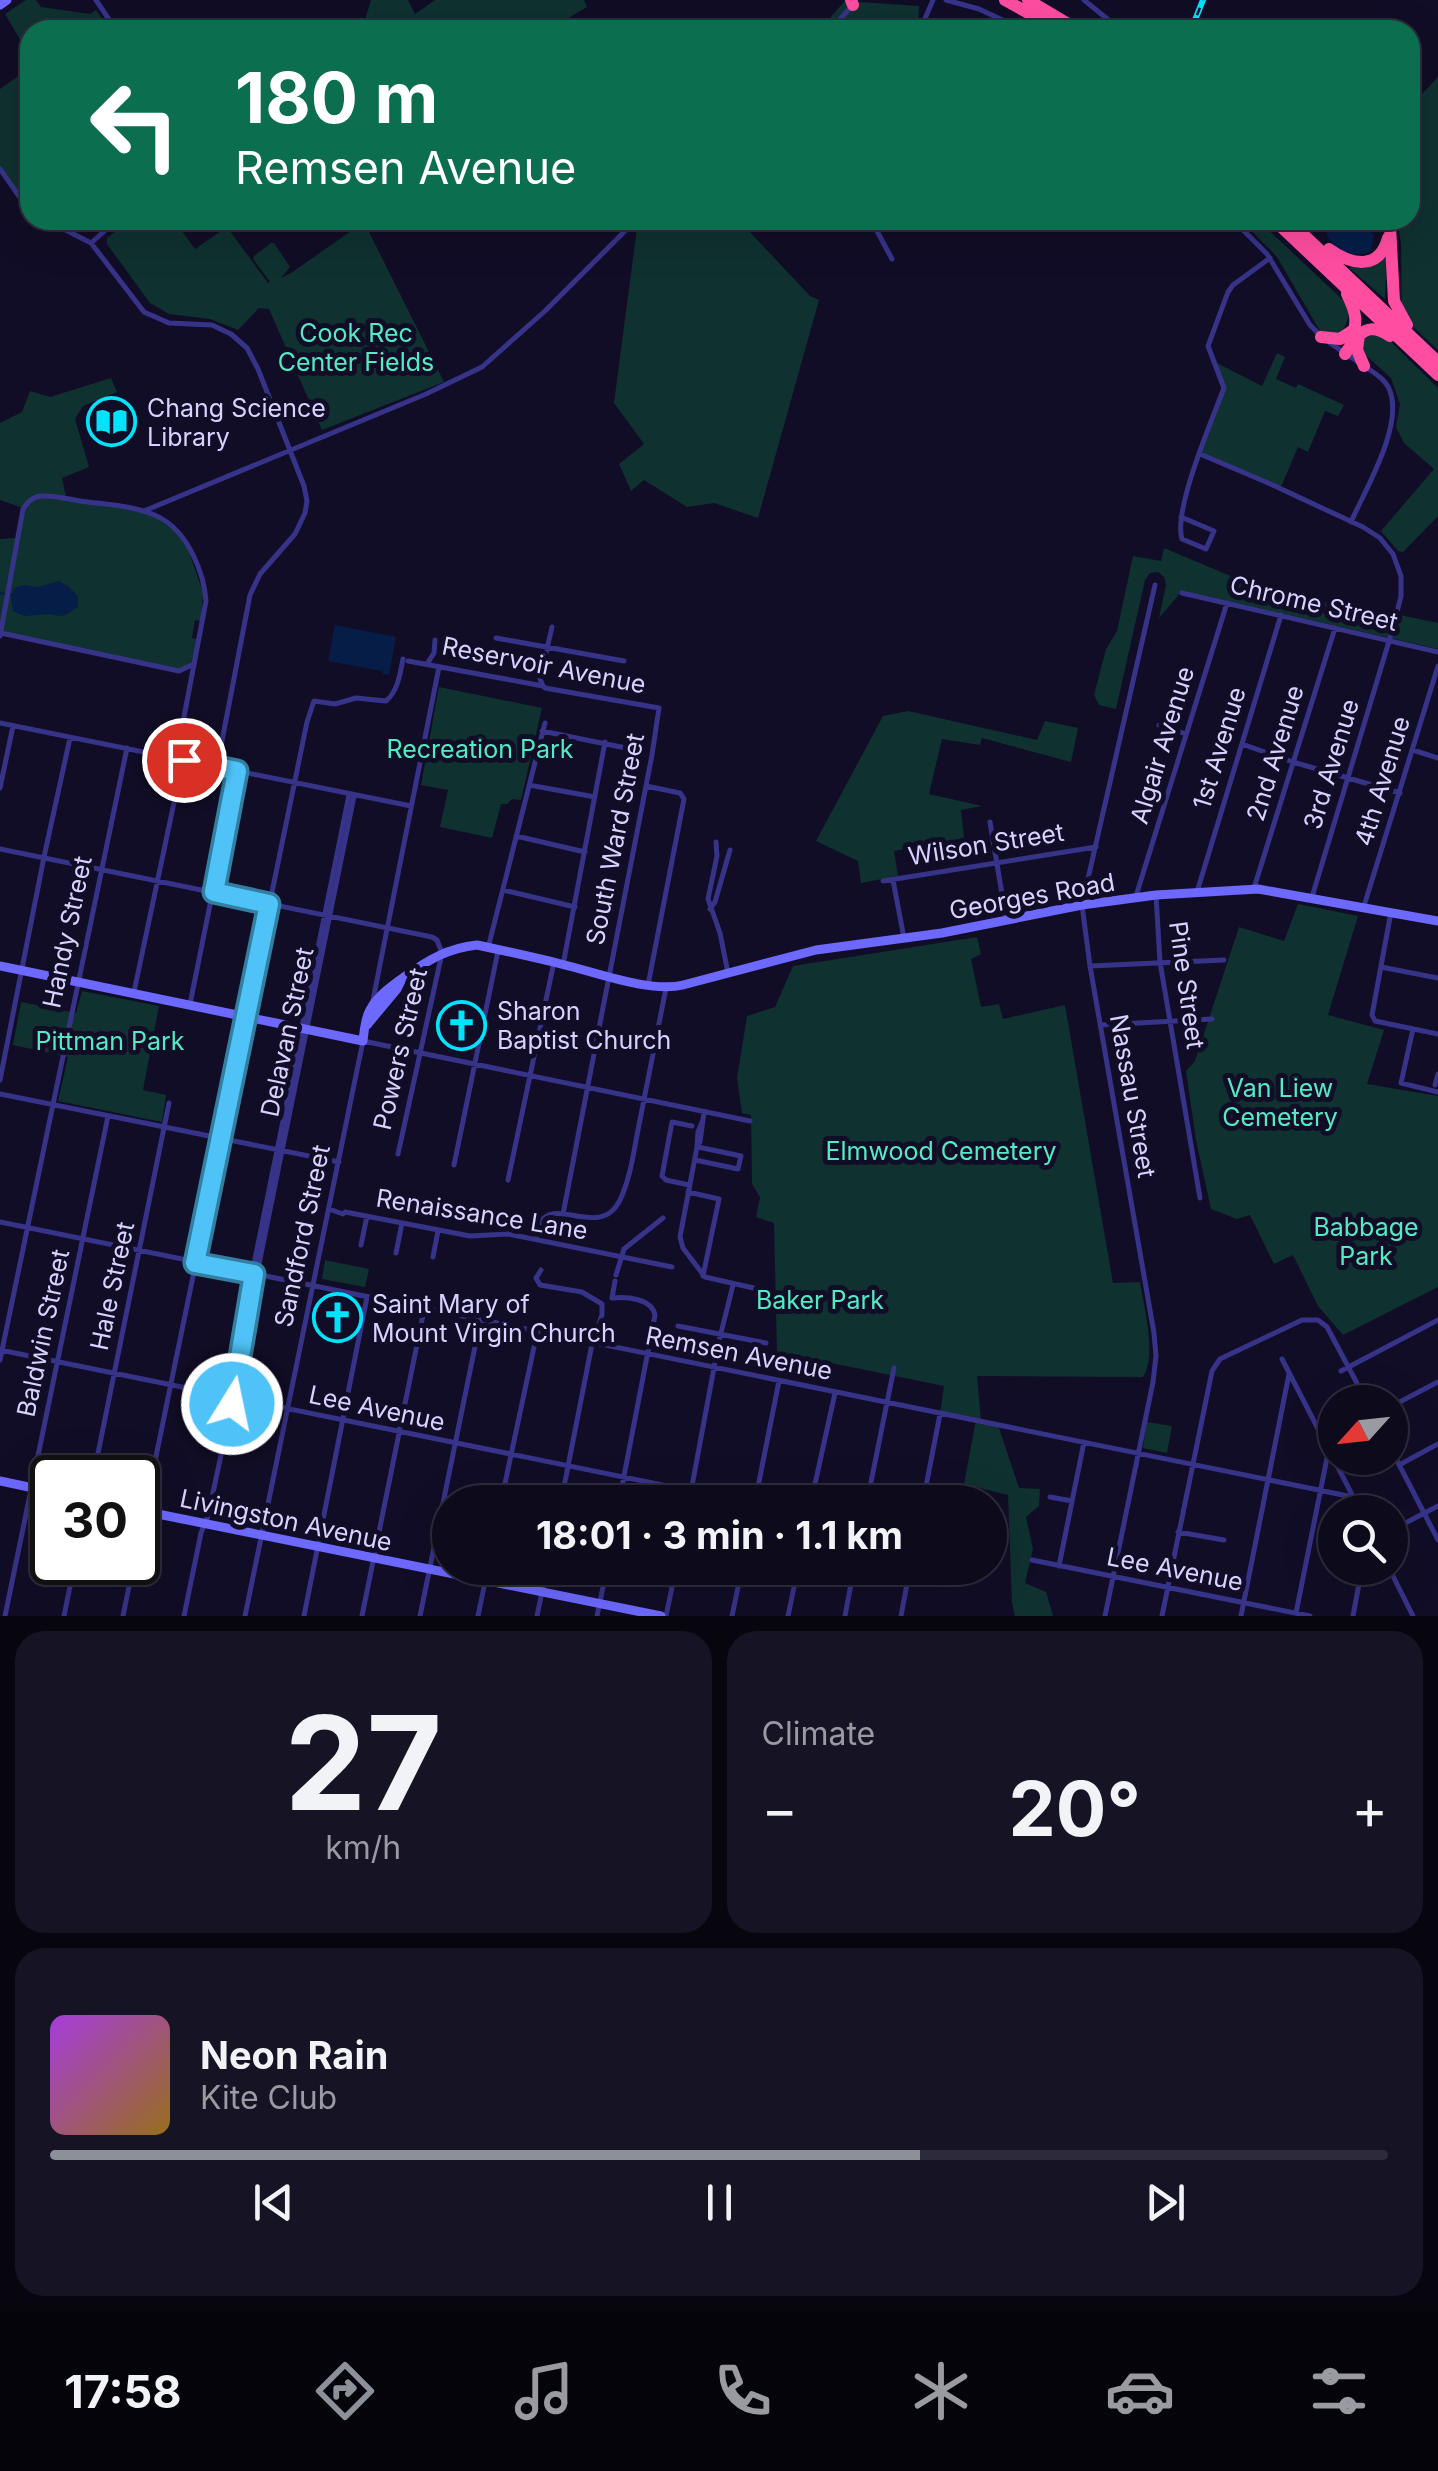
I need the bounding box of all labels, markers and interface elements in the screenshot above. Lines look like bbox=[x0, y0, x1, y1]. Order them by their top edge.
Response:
text: 180 m bbox=[235, 55, 438, 140]
icon: left bbox=[70, 60, 200, 190]
text: Remsen Avenue bbox=[235, 140, 576, 195]
park label: Cook Rec Center Fields bbox=[278, 318, 434, 377]
place label: Chang Science Library bbox=[147, 393, 326, 452]
library icon: Chang Science Library bbox=[86, 396, 138, 448]
street label: Chrome Street bbox=[1227, 569, 1401, 637]
street label: Reservoir Avenue bbox=[440, 631, 648, 699]
street label: Algair Avenue bbox=[1124, 663, 1200, 827]
street label: 2nd Avenue bbox=[1240, 682, 1310, 824]
street label: 1st Avenue bbox=[1186, 683, 1252, 813]
street label: 3rd Avenue bbox=[1297, 695, 1365, 833]
street label: 4th Avenue bbox=[1348, 713, 1416, 849]
pin bbox=[142, 718, 227, 803]
street label: South Ward Street bbox=[580, 731, 650, 947]
icon: arrive bbox=[157, 733, 212, 788]
park label: Recreation Park bbox=[387, 734, 574, 764]
street label: Wilson Street bbox=[906, 817, 1066, 871]
street label: Handy Street bbox=[36, 853, 98, 1011]
street label: Georges Road bbox=[947, 867, 1117, 925]
street label: Pine Street bbox=[1163, 919, 1211, 1051]
street label: Delavan Street bbox=[254, 944, 320, 1120]
street label: Powers Street bbox=[367, 965, 433, 1133]
place label: Sharon Baptist Church bbox=[497, 996, 671, 1055]
church icon: Sharon Baptist Church bbox=[436, 999, 488, 1051]
street label: Nassau Street bbox=[1104, 1012, 1162, 1180]
park label: Pittman Park bbox=[35, 1026, 185, 1056]
park label: Van Liew Cemetery bbox=[1222, 1073, 1338, 1132]
park label: Elmwood Cemetery bbox=[826, 1136, 1056, 1166]
street label: Sandford Street bbox=[268, 1142, 336, 1330]
street label: Renaissance Lane bbox=[374, 1182, 590, 1246]
park label: Babbage Park bbox=[1313, 1212, 1419, 1271]
street label: Hale Street bbox=[84, 1219, 140, 1353]
street label: Baldwin Street bbox=[11, 1246, 75, 1420]
park label: Baker Park bbox=[756, 1285, 884, 1315]
place label: Saint Mary of Mount Virgin Church bbox=[372, 1289, 616, 1348]
church icon: Saint Mary of Mount Virgin Church bbox=[311, 1292, 363, 1344]
street label: Remsen Avenue bbox=[643, 1320, 835, 1386]
position arrow bbox=[180, 1352, 284, 1456]
street label: Lee Avenue bbox=[306, 1379, 448, 1437]
north arrow bbox=[1318, 1385, 1408, 1475]
map controls bbox=[1318, 1385, 1408, 1585]
speed limit sign: 30 bbox=[30, 1455, 160, 1585]
street label: Livingston Avenue bbox=[177, 1483, 395, 1557]
button: search bbox=[1318, 1495, 1408, 1585]
text: 18:01 · 3 min · 1.1 km bbox=[536, 1512, 903, 1558]
street label: Lee Avenue bbox=[1104, 1541, 1246, 1597]
text: 27 bbox=[285, 1684, 442, 1841]
text: Climate bbox=[762, 1714, 875, 1753]
text: 20° bbox=[1009, 1763, 1141, 1854]
text: − bbox=[762, 1776, 798, 1842]
text: + bbox=[1352, 1776, 1388, 1842]
text: km/h bbox=[325, 1828, 401, 1867]
text: Neon Rain bbox=[200, 2032, 388, 2078]
text: Kite Club bbox=[200, 2078, 337, 2117]
icon: previous bbox=[246, 2175, 301, 2230]
icon: pause bbox=[692, 2175, 747, 2230]
icon: next bbox=[1138, 2175, 1193, 2230]
icon: directions bbox=[310, 2356, 380, 2426]
icon: music bbox=[509, 2356, 579, 2426]
icon: phone bbox=[708, 2356, 778, 2426]
icon: climate bbox=[906, 2356, 976, 2426]
icon: car bbox=[1105, 2356, 1175, 2426]
icon: filters bbox=[1304, 2356, 1374, 2426]
text: 17:58 bbox=[64, 2364, 181, 2419]

